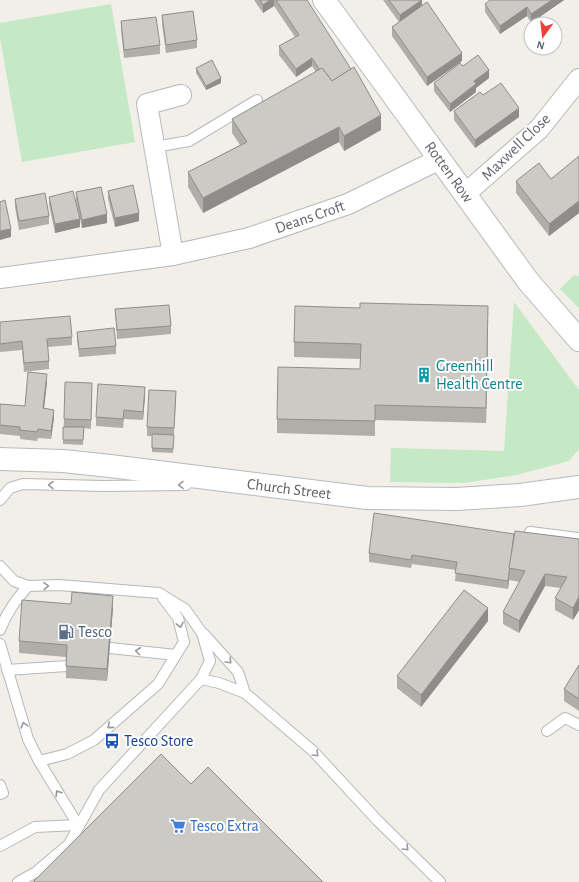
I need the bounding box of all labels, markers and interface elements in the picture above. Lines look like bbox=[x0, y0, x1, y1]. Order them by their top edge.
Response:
north arrow bbox=[523, 16, 563, 56]
text: N bbox=[535, 39, 546, 51]
street label: Maxwell Close bbox=[479, 110, 553, 184]
street label: Rotten Row bbox=[422, 139, 477, 206]
street label: Deans Croft bbox=[273, 198, 347, 236]
place label: Greenhill Health Centre bbox=[436, 358, 523, 392]
building icon: Greenhill Health Centre bbox=[415, 366, 433, 384]
street label: Church Street bbox=[246, 476, 332, 502]
one-way arrow bbox=[48, 480, 54, 489]
one-way arrow bbox=[178, 481, 184, 489]
one-way arrow bbox=[43, 582, 49, 590]
one-way arrow bbox=[175, 622, 183, 628]
fuel station icon: Tesco bbox=[57, 623, 75, 641]
place label: Tesco bbox=[78, 624, 112, 640]
one-way arrow bbox=[134, 647, 141, 656]
one-way arrow bbox=[224, 657, 231, 664]
one-way arrow bbox=[20, 721, 29, 728]
one-way arrow bbox=[107, 721, 115, 728]
bus stop icon: Tesco Store bbox=[103, 732, 121, 750]
place label: Tesco Store bbox=[124, 733, 193, 749]
one-way arrow bbox=[311, 749, 319, 757]
one-way arrow bbox=[56, 790, 63, 797]
supermarket icon: Tesco Extra bbox=[169, 817, 187, 835]
place label: Tesco Extra bbox=[190, 818, 259, 834]
one-way arrow bbox=[401, 843, 409, 851]

